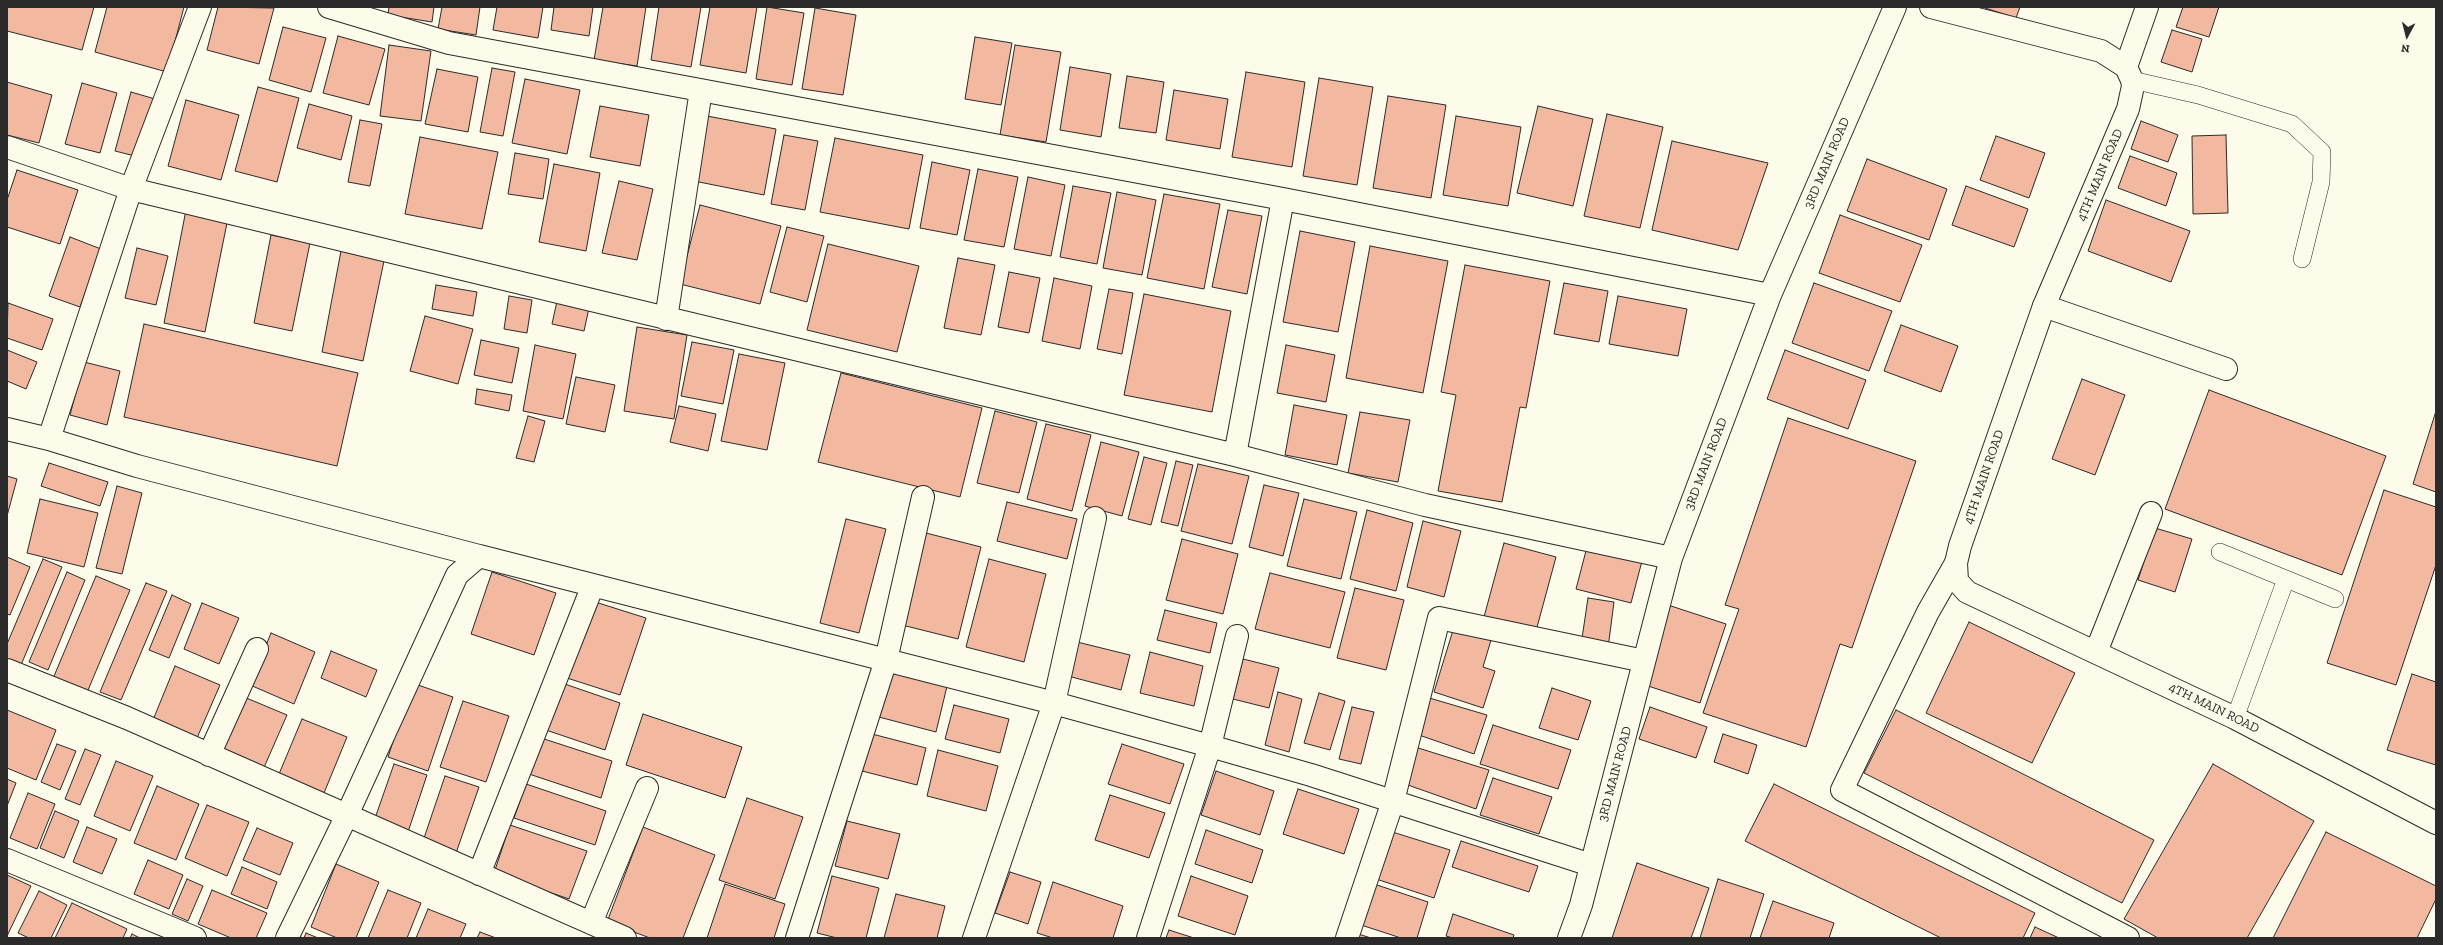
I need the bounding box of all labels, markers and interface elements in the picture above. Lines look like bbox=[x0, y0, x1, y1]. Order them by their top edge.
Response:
north arrow bbox=[2387, 16, 2427, 56]
text: N bbox=[2401, 41, 2410, 55]
street label: 3RD MAIN ROAD bbox=[1801, 115, 1853, 211]
street label: 4TH MAIN ROAD bbox=[2074, 126, 2126, 224]
street label: 3RD MAIN ROAD bbox=[1681, 416, 1731, 512]
street label: 4TH MAIN ROAD bbox=[1961, 428, 2007, 526]
street label: 4TH MAIN ROAD bbox=[2166, 679, 2262, 737]
street label: 3RD MAIN ROAD bbox=[1595, 725, 1635, 823]

